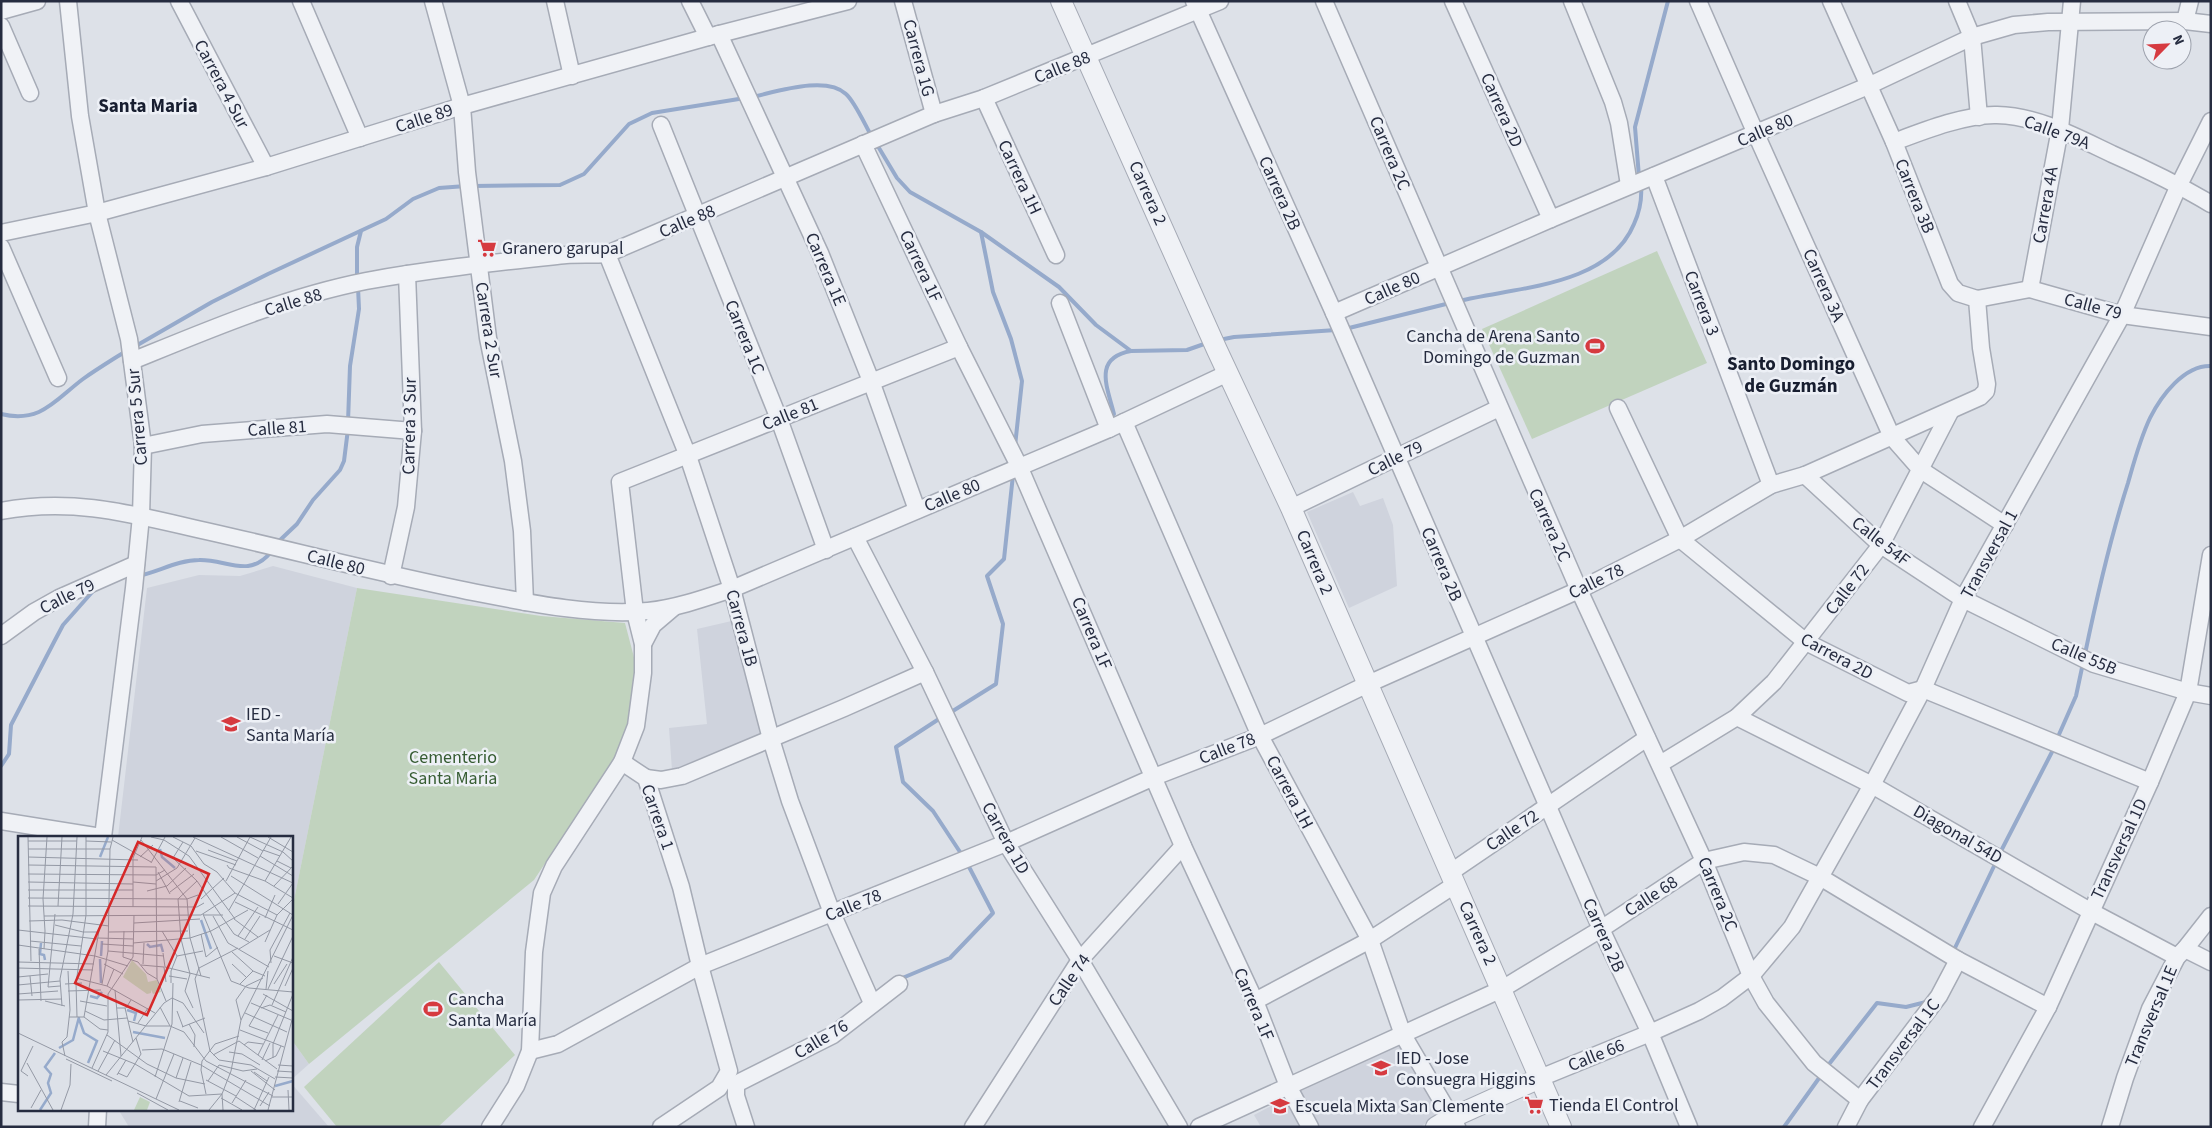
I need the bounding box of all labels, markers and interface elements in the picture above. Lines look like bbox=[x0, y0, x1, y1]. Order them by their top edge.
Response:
street label: Carrera 1G bbox=[896, 17, 941, 100]
north arrow bbox=[2142, 20, 2192, 70]
text: N bbox=[2167, 32, 2189, 48]
street label: Carrera 4 Sur bbox=[188, 35, 256, 134]
street label: Calle 88 bbox=[1030, 45, 1094, 90]
street label: Carrera 2D bbox=[1474, 69, 1529, 151]
district label: Santa Maria bbox=[98, 93, 198, 120]
street label: Calle 89 bbox=[392, 97, 456, 139]
street label: Calle 80 bbox=[1733, 107, 1797, 153]
street label: Calle 79A bbox=[2020, 109, 2094, 156]
street label: Carrera 2C bbox=[1363, 112, 1416, 194]
street label: Carrera 1H bbox=[991, 136, 1048, 219]
street label: Carrera 2B bbox=[1252, 152, 1307, 234]
street label: Carrera 3B bbox=[1888, 155, 1941, 237]
street label: Carrera 2 bbox=[1122, 157, 1173, 229]
street label: Carrera 4A bbox=[2026, 164, 2065, 246]
street label: Calle 88 bbox=[655, 198, 719, 244]
street label: Carrera 1F bbox=[893, 226, 948, 306]
street label: Carrera 1E bbox=[799, 229, 852, 310]
place label: Granero garupal bbox=[502, 236, 624, 261]
supermarket icon: Granero garupal bbox=[476, 237, 498, 259]
street label: Carrera 3A bbox=[1796, 245, 1851, 326]
street label: Calle 80 bbox=[1360, 265, 1424, 312]
street label: Carrera 3 bbox=[1678, 267, 1725, 339]
street label: Carrera 2 Sur bbox=[469, 280, 509, 381]
street label: Calle 88 bbox=[261, 282, 325, 323]
street label: Calle 79 bbox=[2061, 287, 2125, 326]
street label: Carrera 1C bbox=[718, 296, 771, 378]
place label: Cancha de Arena Santo Domingo de Guzman bbox=[1406, 324, 1580, 370]
sports icon: Cancha de Arena Santo Domingo de Guzman bbox=[1584, 335, 1606, 357]
district label: Santo Domingo de Guzmán bbox=[1727, 351, 1855, 400]
street label: Carrera 5 Sur bbox=[121, 367, 154, 467]
street label: Carrera 3 Sur bbox=[396, 376, 423, 475]
street label: Calle 81 bbox=[758, 392, 822, 437]
street label: Calle 81 bbox=[247, 414, 307, 443]
street label: Calle 79 bbox=[1363, 434, 1427, 483]
street label: Calle 80 bbox=[920, 472, 984, 518]
street label: Carrera 2C bbox=[1522, 484, 1577, 566]
street label: Transversal 1 bbox=[1955, 505, 2024, 603]
street label: Calle 54F bbox=[1846, 511, 1915, 572]
street label: Carrera 2B bbox=[1415, 523, 1468, 605]
street label: Carrera 2 bbox=[1290, 526, 1339, 598]
street label: Calle 80 bbox=[304, 543, 368, 582]
street label: Calle 78 bbox=[1564, 557, 1628, 606]
street label: Calle 72 bbox=[1819, 558, 1875, 620]
street label: Calle 79 bbox=[35, 572, 99, 621]
street label: Carrera 1B bbox=[719, 587, 764, 669]
street label: Carrera 1F bbox=[1065, 593, 1118, 674]
street label: Carrera 2D bbox=[1796, 627, 1878, 686]
street label: Calle 55B bbox=[2047, 631, 2121, 682]
place label: IED - Santa María bbox=[246, 702, 335, 748]
school or university icon: IED - Santa María bbox=[220, 713, 242, 735]
street label: Calle 78 bbox=[1195, 726, 1259, 771]
park label: Cementerio Santa Maria bbox=[409, 745, 497, 791]
street label: Carrera 1H bbox=[1260, 751, 1319, 833]
street label: Carrera 1 bbox=[635, 781, 680, 853]
street label: Transversal 1D bbox=[2085, 794, 2154, 904]
street label: Carrera 1D bbox=[975, 798, 1036, 879]
street label: Diagonal 54D bbox=[1909, 799, 2007, 870]
street label: Calle 72 bbox=[1481, 804, 1544, 857]
inset map bbox=[18, 836, 292, 1110]
street label: Carrera 2C bbox=[1691, 853, 1744, 935]
street label: Calle 68 bbox=[1620, 870, 1683, 923]
street label: Calle 78 bbox=[821, 883, 885, 928]
street label: Carrera 2B bbox=[1576, 894, 1631, 976]
street label: Carrera 2 bbox=[1452, 897, 1503, 969]
street label: Calle 74 bbox=[1042, 949, 1097, 1012]
street label: Transversal 1E bbox=[2119, 962, 2184, 1071]
street label: Carrera 1F bbox=[1227, 964, 1280, 1045]
place label: Cancha Santa María bbox=[448, 987, 537, 1033]
street label: Transversal 1C bbox=[1861, 993, 1946, 1095]
sports icon: Cancha Santa María bbox=[422, 998, 444, 1020]
street label: Calle 76 bbox=[790, 1014, 853, 1065]
street label: Calle 66 bbox=[1564, 1033, 1628, 1078]
place label: IED - Jose Consuegra Higgins bbox=[1396, 1046, 1536, 1092]
school or university icon: IED - Jose Consuegra Higgins bbox=[1370, 1057, 1392, 1079]
place label: Tienda El Control bbox=[1549, 1093, 1679, 1118]
place label: Escuela Mixta San Clemente bbox=[1295, 1094, 1504, 1119]
supermarket icon: Tienda El Control bbox=[1523, 1094, 1545, 1116]
school or university icon: Escuela Mixta San Clemente bbox=[1269, 1095, 1291, 1117]

